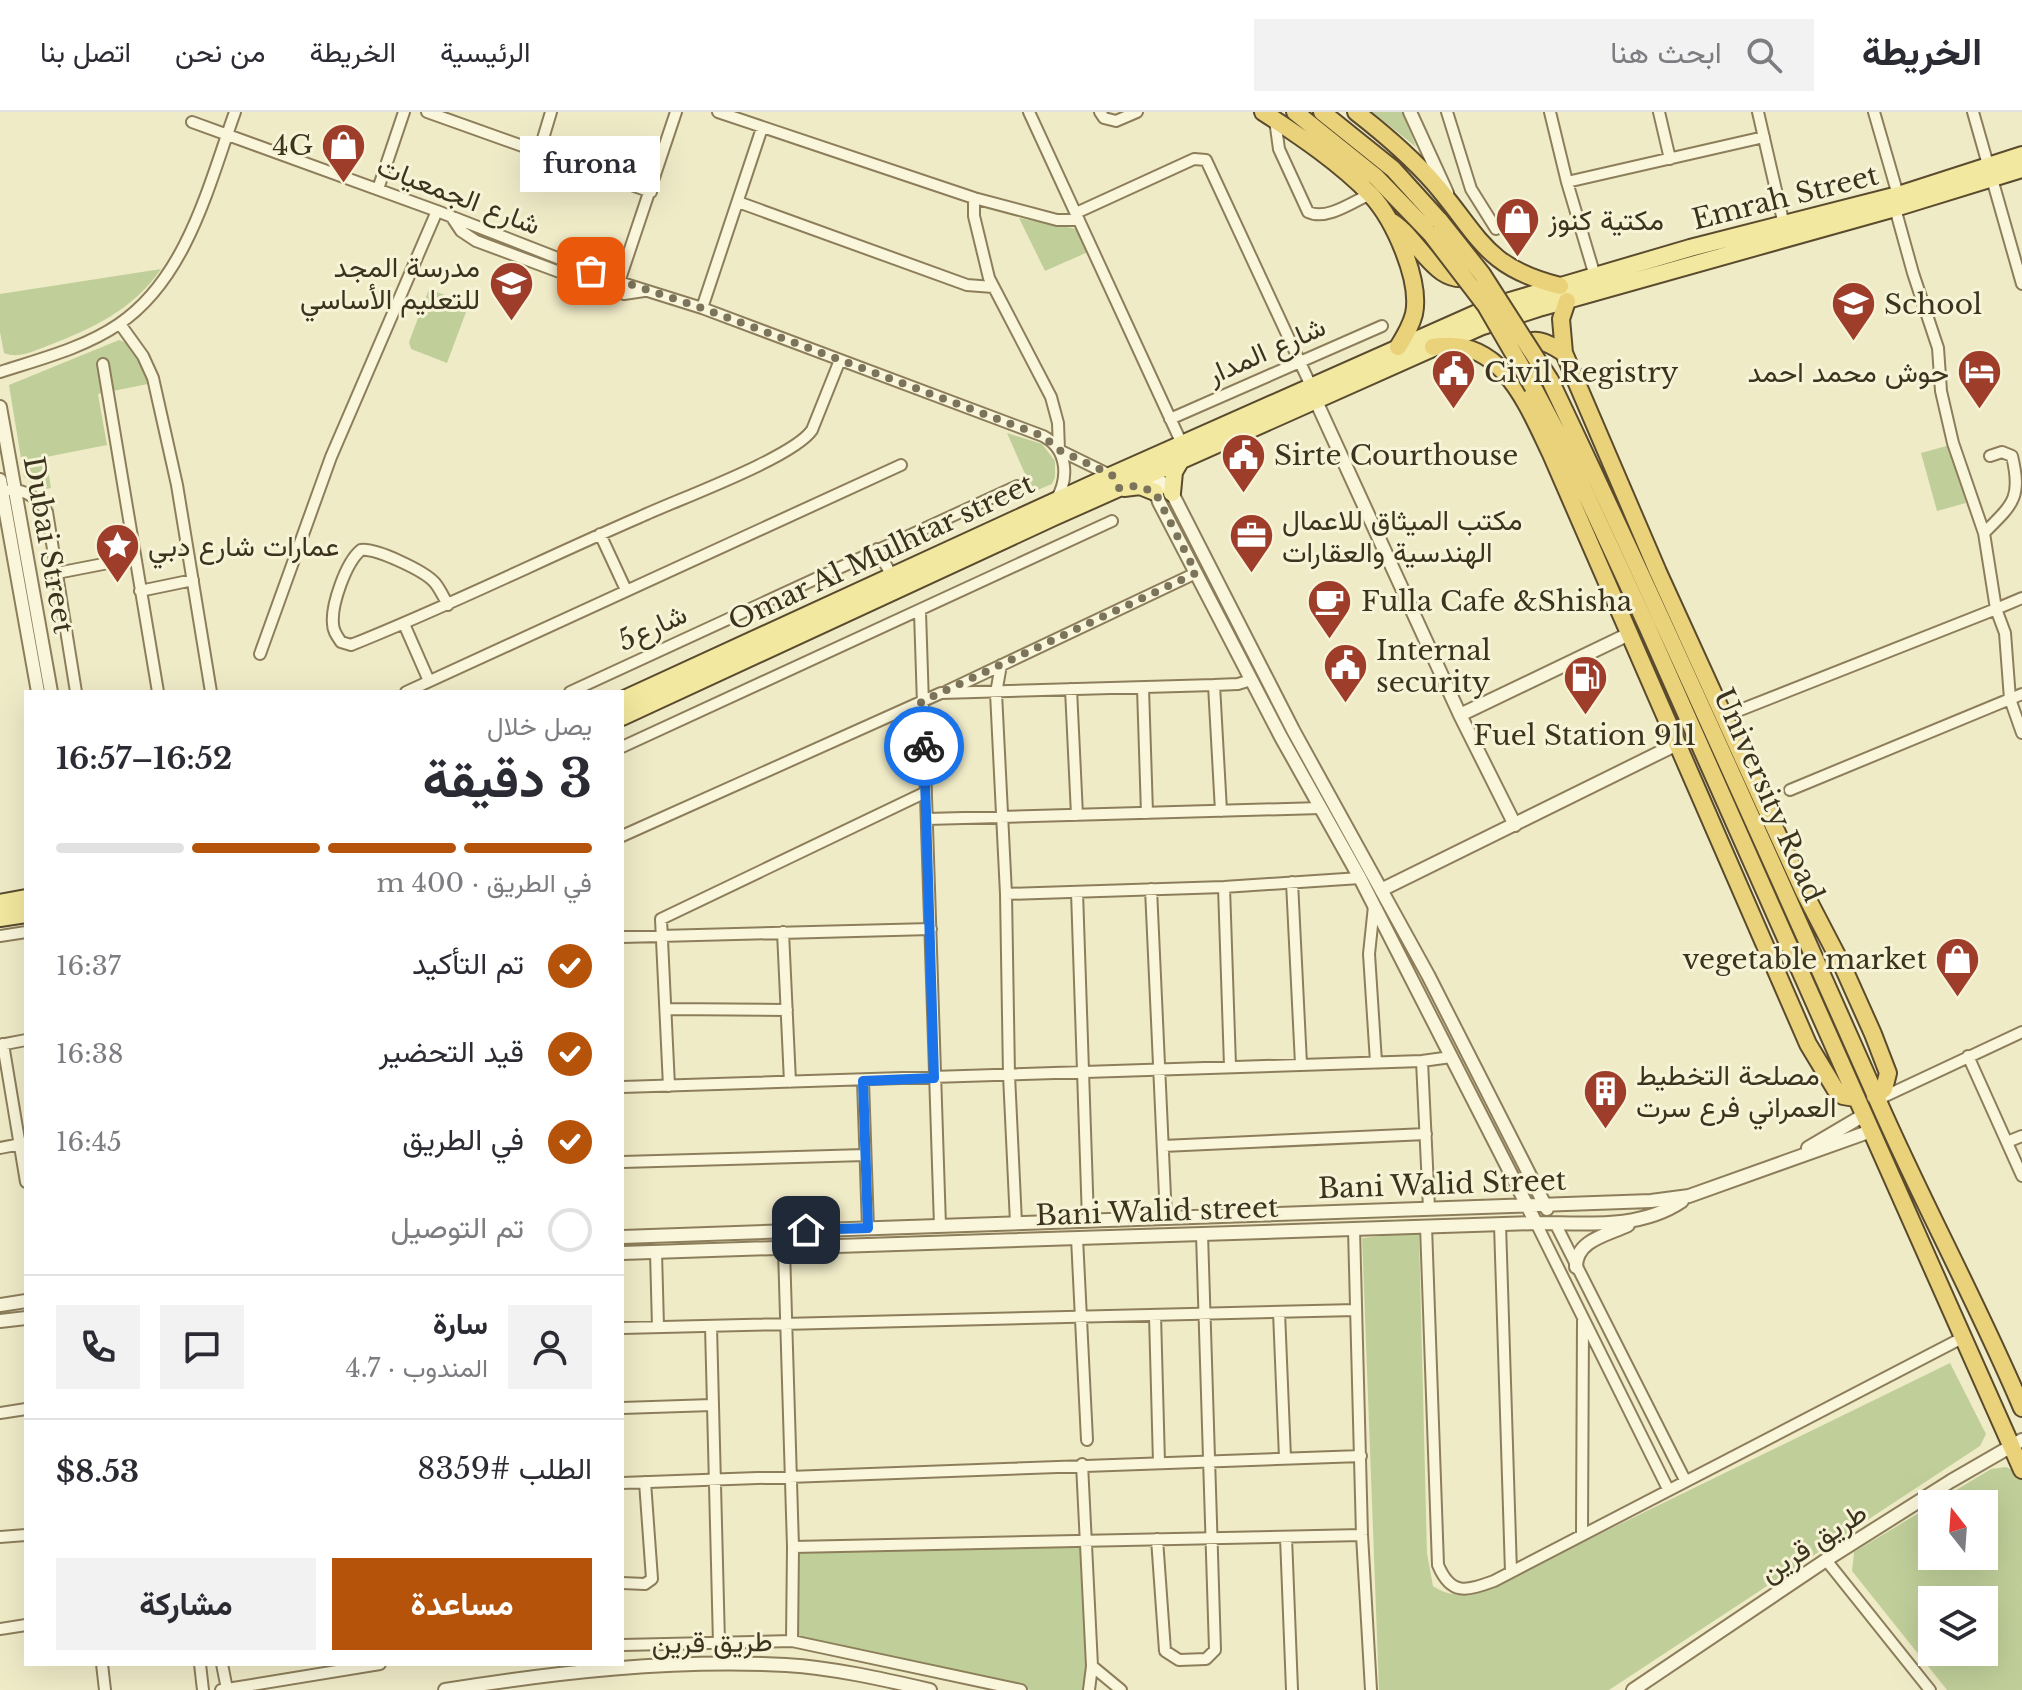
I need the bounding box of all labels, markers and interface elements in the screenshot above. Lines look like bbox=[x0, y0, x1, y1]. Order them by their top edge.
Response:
search box bbox=[1254, 19, 1814, 91]
text: الخريطة bbox=[1862, 28, 1982, 75]
icon: search bbox=[1742, 33, 1786, 77]
text: ابحث هنا bbox=[1610, 34, 1722, 71]
text: اتصل بنا bbox=[40, 35, 131, 70]
text: من نحن bbox=[175, 35, 265, 70]
text: الخريطة bbox=[309, 35, 396, 70]
text: الرئيسية bbox=[440, 35, 531, 70]
shop icon: 4G bbox=[320, 121, 368, 184]
place label: 4G bbox=[272, 128, 313, 163]
callout: furona bbox=[521, 135, 661, 191]
street label: شارع الجمعيات bbox=[372, 148, 545, 244]
text: furona bbox=[543, 148, 637, 180]
street label: Emrah Street bbox=[1688, 157, 1882, 238]
shop icon: مكتية كنوز bbox=[1493, 196, 1541, 259]
place label: مكتية كنوز bbox=[1547, 203, 1664, 238]
pin bbox=[557, 237, 625, 305]
icon: bag bbox=[569, 249, 613, 293]
place label: مدرسة المجد للتعليم الأساسي bbox=[300, 250, 480, 322]
school or university icon: مدرسة المجد للتعليم الأساسي bbox=[487, 259, 535, 322]
school or university icon: School bbox=[1829, 280, 1877, 343]
place label: School bbox=[1884, 287, 1982, 322]
street label: شارع المدار bbox=[1201, 309, 1331, 393]
public building icon: Civil Registry bbox=[1429, 348, 1477, 411]
hotel icon: حوش محمد احمد bbox=[1956, 348, 2004, 411]
place label: Civil Registry bbox=[1484, 355, 1679, 390]
place label: حوش محمد احمد bbox=[1747, 355, 1949, 390]
public building icon: Sirte Courthouse bbox=[1219, 431, 1267, 494]
place label: Sirte Courthouse bbox=[1274, 438, 1518, 473]
street label: Dubai Street bbox=[16, 454, 81, 637]
street label: Omar Al Mulhtar street bbox=[723, 466, 1040, 639]
place label: مكتب الميثاق للاعمال الهندسية والعقارات bbox=[1282, 503, 1522, 570]
office icon: مكتب الميثاق للاعمال الهندسية والعقارات bbox=[1227, 512, 1275, 575]
place icon: عمارات شارع دبي bbox=[93, 522, 141, 585]
place label: عمارات شارع دبي bbox=[148, 529, 339, 569]
cafe icon: Fulla Cafe &Shisha bbox=[1306, 577, 1354, 640]
place label: Fulla Cafe &Shisha bbox=[1361, 584, 1633, 619]
street label: شارع5 bbox=[612, 596, 693, 659]
place label: Internal security bbox=[1376, 633, 1491, 700]
public building icon: Internal security bbox=[1321, 642, 1369, 705]
fuel station icon: Fuel Station 911 bbox=[1561, 654, 1609, 717]
street label: University Road bbox=[1706, 683, 1831, 908]
courier bbox=[884, 706, 964, 786]
text: يصل خلال bbox=[487, 710, 592, 742]
place label: Fuel Station 911 bbox=[1473, 718, 1697, 753]
icon: bike bbox=[902, 724, 946, 768]
text: 16:52–16:57 bbox=[56, 740, 232, 777]
text: 3 دقيقة bbox=[422, 747, 592, 811]
text: في الطريق · 400 m bbox=[376, 867, 592, 899]
shop icon: vegetable market bbox=[1934, 935, 1982, 998]
place label: vegetable market bbox=[1682, 942, 1927, 977]
icon: check bbox=[548, 944, 592, 988]
text: تم التأكيد bbox=[412, 945, 524, 982]
text: 16:37 bbox=[56, 950, 121, 982]
icon: check bbox=[548, 1032, 592, 1076]
text: قيد التحضير bbox=[379, 1033, 524, 1070]
text: 16:38 bbox=[56, 1038, 124, 1070]
place label: مصلحة التخطيط العمراني فرع سرت bbox=[1636, 1058, 1836, 1130]
building icon: مصلحة التخطيط العمراني فرع سرت bbox=[1581, 1067, 1629, 1130]
icon: check bbox=[548, 1120, 592, 1164]
text: في الطريق bbox=[402, 1121, 524, 1158]
text: 16:45 bbox=[56, 1126, 122, 1158]
street label: Bani Walid Street bbox=[1317, 1163, 1567, 1206]
street label: Bani Walid street bbox=[1035, 1190, 1280, 1233]
pin bbox=[772, 1196, 840, 1264]
icon: home bbox=[784, 1208, 828, 1252]
text: تم التوصيل bbox=[390, 1209, 524, 1246]
button: phone bbox=[56, 1305, 140, 1389]
button: chat bbox=[160, 1305, 244, 1389]
text: سارة bbox=[433, 1305, 488, 1342]
button: person bbox=[508, 1305, 592, 1389]
text: المندوب · 4.7 bbox=[346, 1352, 488, 1384]
text: الطلب #8359 bbox=[417, 1450, 592, 1487]
text: $8.53 bbox=[56, 1453, 139, 1490]
north arrow bbox=[1918, 1490, 1998, 1570]
map controls bbox=[1918, 1490, 1998, 1666]
street label: طريق قرين bbox=[1753, 1495, 1873, 1590]
button: مشاركة bbox=[56, 1558, 316, 1650]
button: مساعدة bbox=[332, 1558, 592, 1650]
button: layers bbox=[1918, 1586, 1998, 1666]
street label: طريق قرين bbox=[651, 1624, 773, 1661]

